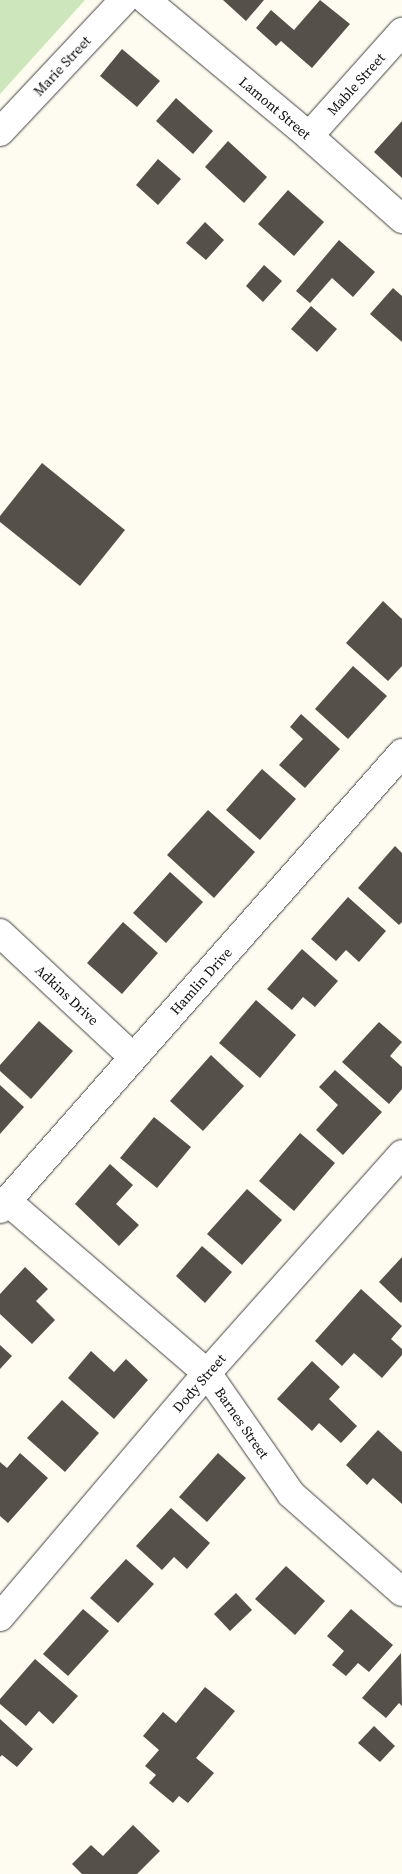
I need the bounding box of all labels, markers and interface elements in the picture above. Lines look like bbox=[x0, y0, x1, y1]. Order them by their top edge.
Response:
street label: Marie Street bbox=[30, 32, 94, 100]
street label: Mable Street bbox=[324, 49, 388, 119]
street label: Lamont Street bbox=[236, 73, 314, 143]
street label: Hamlin Drive bbox=[167, 944, 235, 1018]
street label: Adkins Drive bbox=[32, 961, 102, 1029]
street label: Dody Street bbox=[169, 1350, 229, 1416]
street label: Barnes Street bbox=[211, 1384, 273, 1462]

